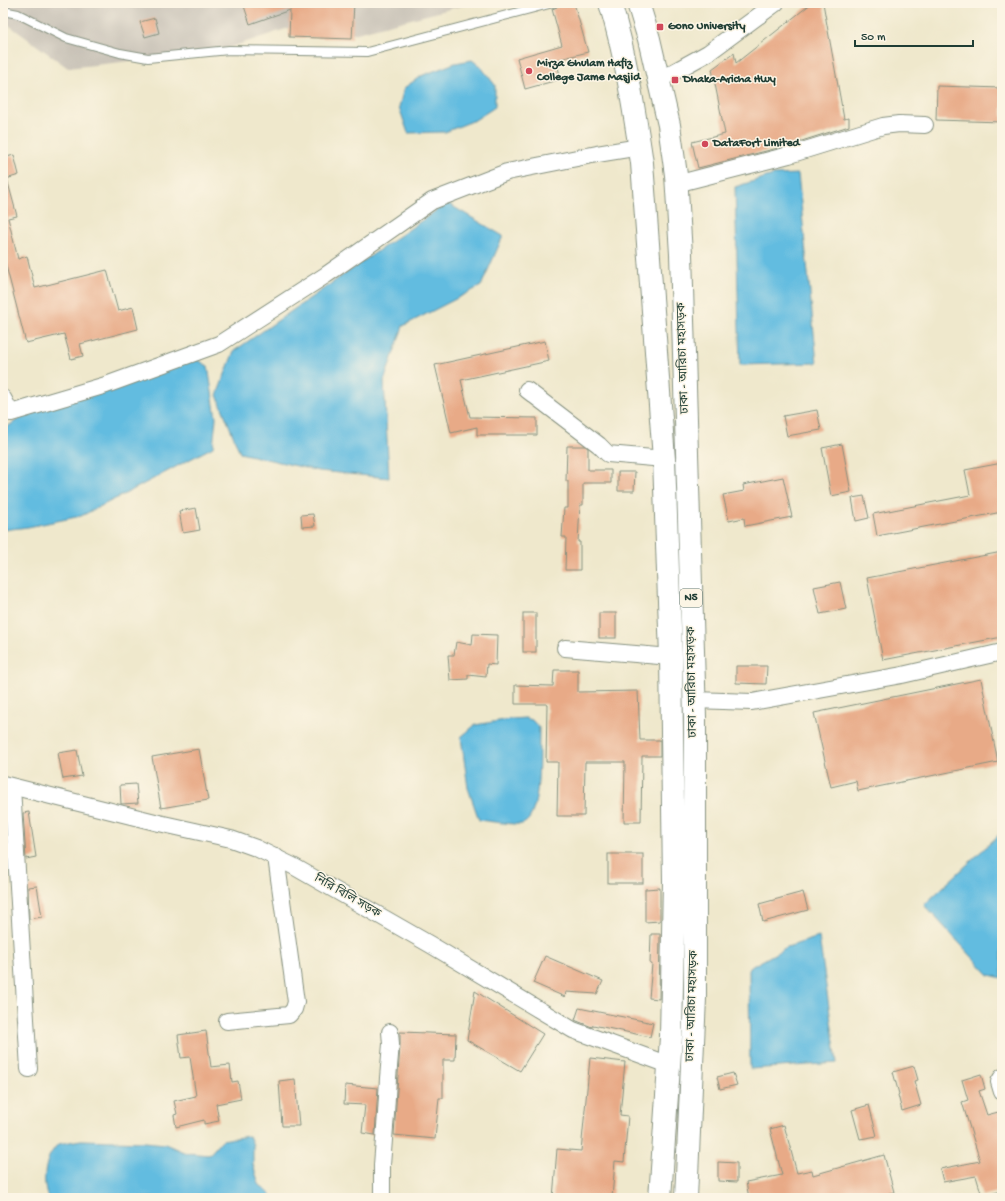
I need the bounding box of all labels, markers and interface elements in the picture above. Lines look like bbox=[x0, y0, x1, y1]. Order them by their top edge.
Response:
place label: Gono University bbox=[668, 20, 745, 34]
marker: Gono University bbox=[655, 22, 665, 32]
scale bar bbox=[855, 22, 973, 48]
text: 50 m bbox=[861, 31, 886, 45]
place label: Mirza Ghulam Hafiz College Jame Masjid bbox=[536, 57, 642, 85]
marker: Mirza Ghulam Hafiz College Jame Masjid bbox=[524, 66, 534, 76]
place label: Dhaka-Aricha Hwy bbox=[682, 73, 776, 87]
marker: Dhaka-Aricha Hwy bbox=[670, 75, 680, 85]
place label: DataFort Limited bbox=[712, 137, 802, 151]
marker: DataFort Limited bbox=[700, 139, 710, 149]
street label: ঢাকা - আরিচা মহাসড়ক bbox=[672, 302, 693, 415]
road number: N5 bbox=[680, 589, 702, 607]
street label: ঢাকা - আরিচা মহাসড়ক bbox=[682, 626, 701, 739]
street label: নিরি বিলি সড়ক bbox=[310, 869, 385, 922]
street label: ঢাকা - আরিচা মহাসড়ক bbox=[681, 950, 702, 1063]

